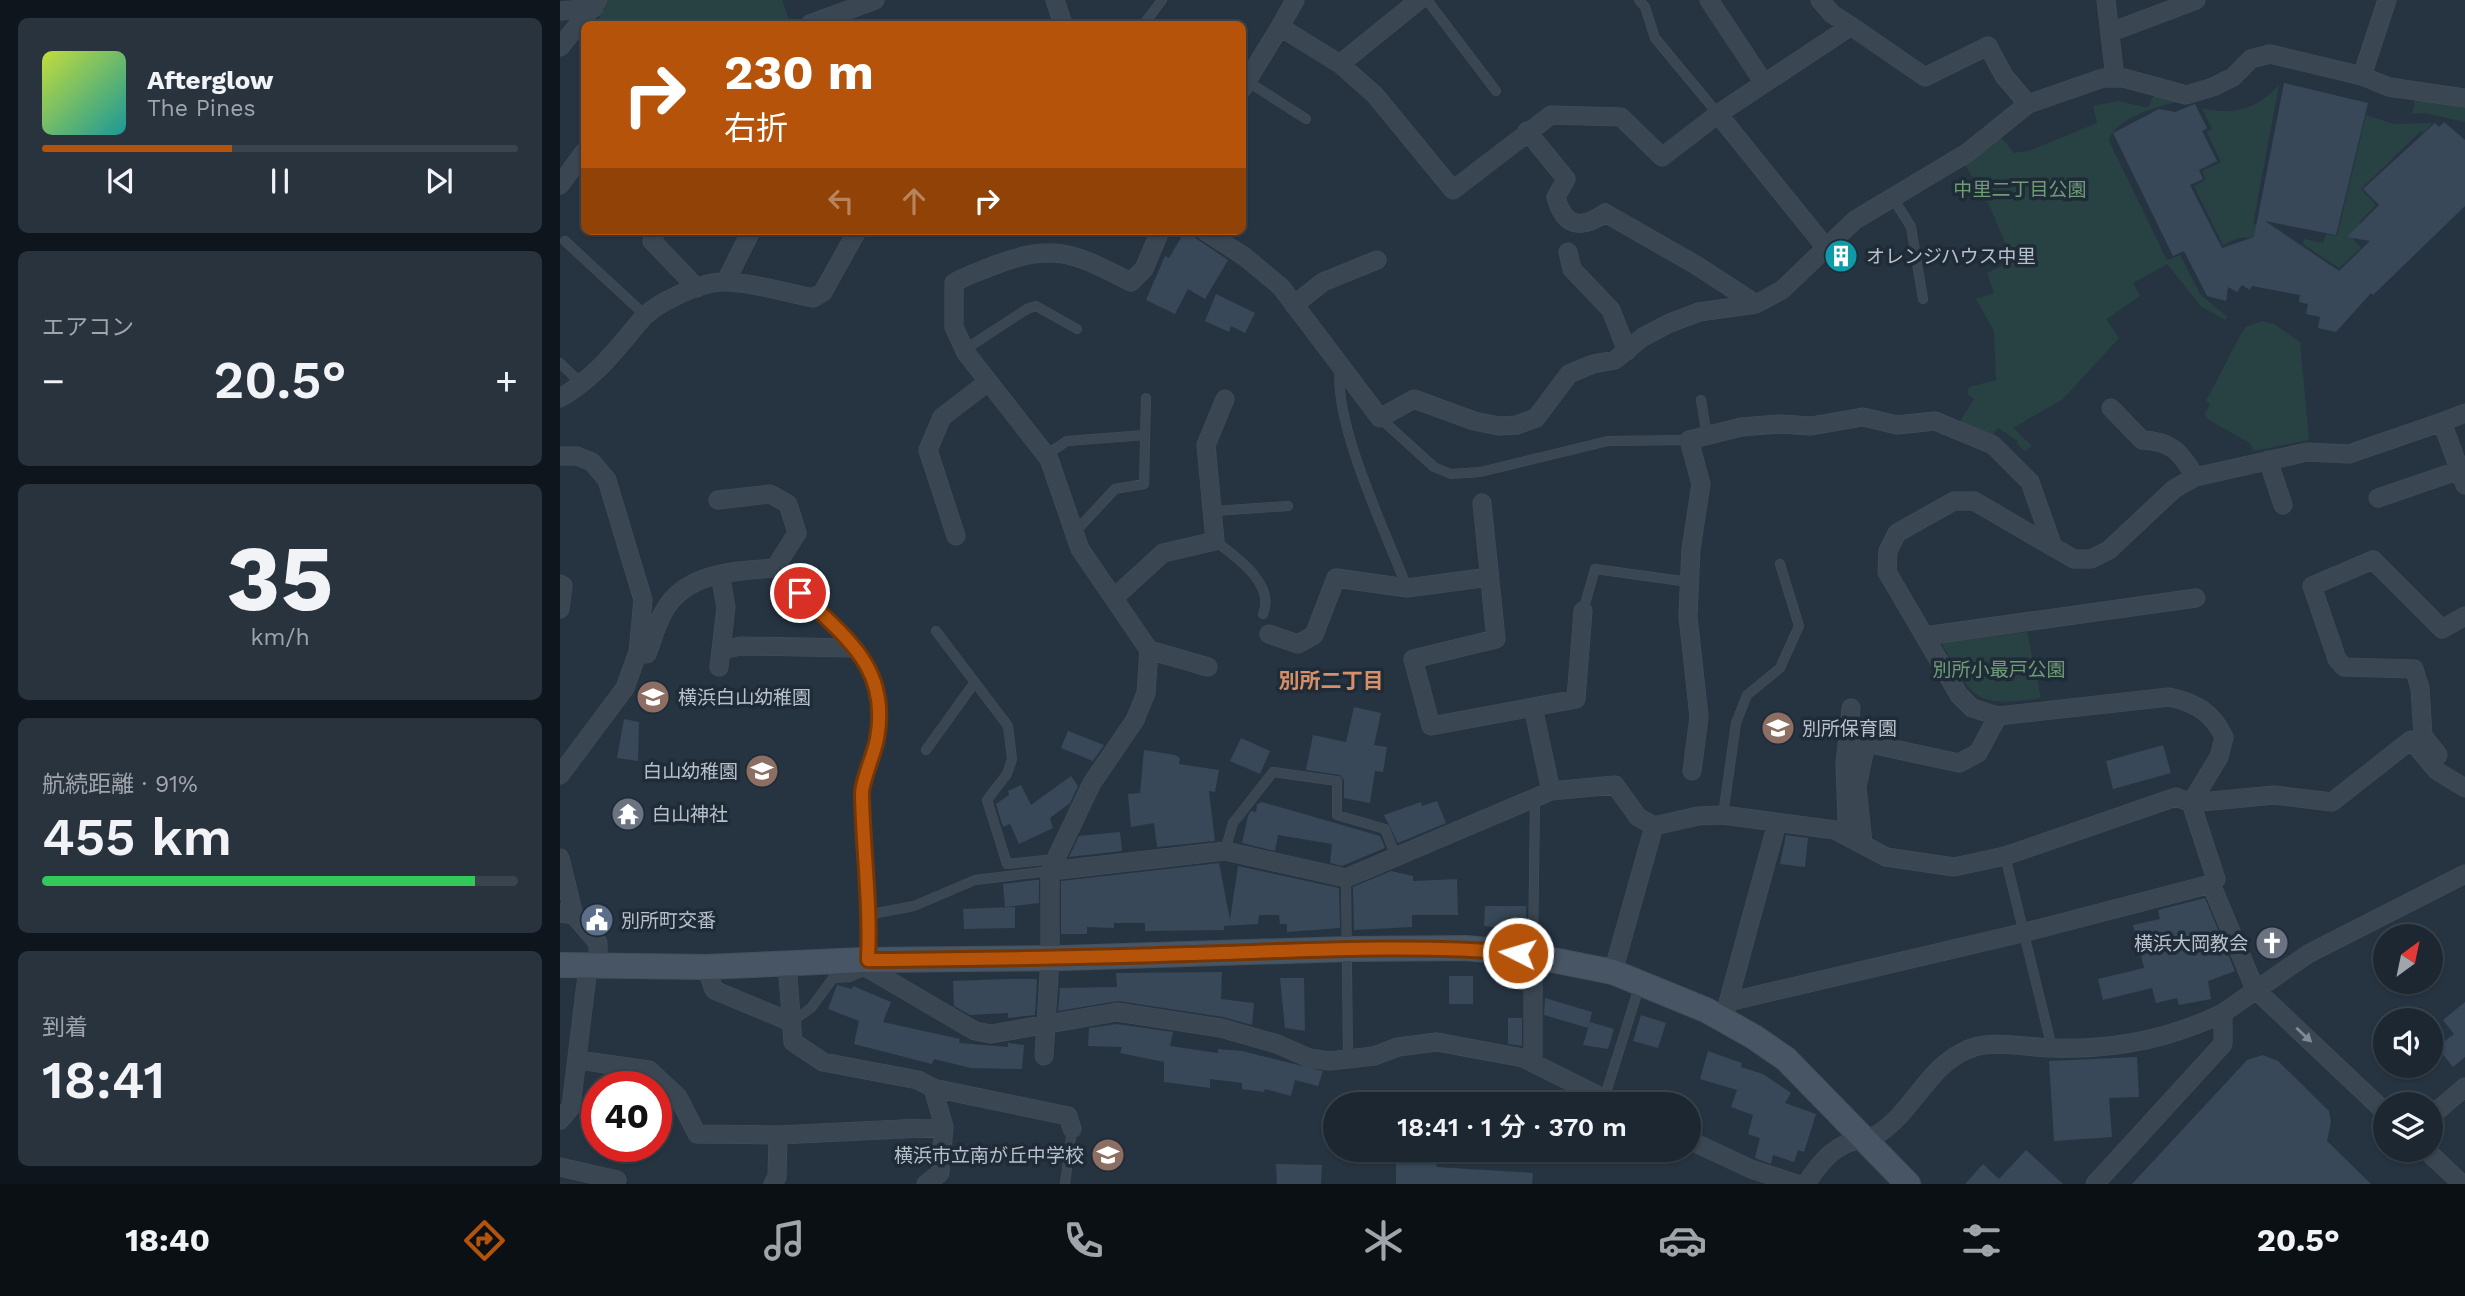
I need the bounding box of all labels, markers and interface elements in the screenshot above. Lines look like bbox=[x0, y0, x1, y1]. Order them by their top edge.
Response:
text: 230 m bbox=[724, 43, 874, 101]
icon: right bbox=[609, 49, 700, 140]
text: Afterglow bbox=[147, 65, 273, 95]
text: The Pines bbox=[147, 95, 256, 122]
text: 右折 bbox=[724, 109, 788, 147]
icon: previous bbox=[102, 162, 140, 200]
icon: pause bbox=[261, 162, 299, 200]
icon: next bbox=[420, 162, 458, 200]
park label: 中里二丁目公園 bbox=[1953, 178, 2087, 201]
icon: left bbox=[822, 182, 860, 220]
icon: ahead bbox=[895, 182, 933, 220]
icon: right bbox=[968, 182, 1006, 220]
building icon: オレンジハウス中里 bbox=[1822, 237, 1860, 275]
place label: オレンジハウス中里 bbox=[1866, 245, 2036, 268]
text: エアコン bbox=[42, 314, 134, 341]
text: 20.5° bbox=[214, 350, 346, 411]
text: − bbox=[42, 359, 65, 403]
text: + bbox=[495, 359, 518, 403]
text: 35 bbox=[226, 525, 334, 632]
pin bbox=[770, 563, 830, 623]
icon: arrive bbox=[781, 574, 819, 612]
text: km/h bbox=[250, 624, 310, 651]
park label: 別所小最戸公園 bbox=[1932, 658, 2066, 681]
district label: 別所二丁目 bbox=[1279, 668, 1384, 693]
school or university icon: 横浜白山幼稚園 bbox=[634, 678, 672, 716]
place label: 横浜白山幼稚園 bbox=[678, 686, 811, 709]
school or university icon: 別所保育園 bbox=[1759, 709, 1797, 747]
place label: 別所保育園 bbox=[1802, 717, 1897, 740]
school or university icon: 白山幼稚園 bbox=[743, 752, 781, 790]
place label: 白山幼稚園 bbox=[643, 760, 738, 783]
text: 航続距離 · 91% bbox=[42, 771, 198, 798]
temple icon: 白山神社 bbox=[609, 795, 647, 833]
place label: 白山神社 bbox=[652, 803, 728, 826]
text: 455 km bbox=[42, 807, 232, 868]
public building icon: 別所町交番 bbox=[578, 901, 616, 939]
place label: 別所町交番 bbox=[621, 909, 716, 932]
position arrow bbox=[1481, 916, 1555, 990]
church icon: 横浜大岡教会 bbox=[2253, 924, 2291, 962]
north arrow bbox=[2373, 924, 2443, 994]
map controls bbox=[2373, 924, 2443, 1162]
place label: 横浜大岡教会 bbox=[2134, 932, 2248, 955]
button: sound bbox=[2373, 1008, 2443, 1078]
text: 到着 bbox=[42, 1014, 88, 1041]
one-way arrow bbox=[2295, 1027, 2312, 1043]
text: 18:41 bbox=[42, 1050, 165, 1111]
speed limit sign: 40 bbox=[581, 1071, 672, 1162]
button: layers bbox=[2373, 1092, 2443, 1162]
text: 18:41 · 1 分 · 370 m bbox=[1397, 1112, 1627, 1142]
school or university icon: 横浜市立南が丘中学校 bbox=[1089, 1136, 1127, 1174]
place label: 横浜市立南が丘中学校 bbox=[894, 1144, 1084, 1167]
icon: directions bbox=[460, 1216, 509, 1265]
icon: music bbox=[760, 1216, 809, 1265]
icon: phone bbox=[1059, 1216, 1108, 1265]
icon: climate bbox=[1359, 1216, 1408, 1265]
icon: car bbox=[1658, 1216, 1707, 1265]
icon: filters bbox=[1957, 1216, 2006, 1265]
text: 18:40 bbox=[125, 1221, 210, 1259]
text: 20.5° bbox=[2257, 1221, 2340, 1259]

